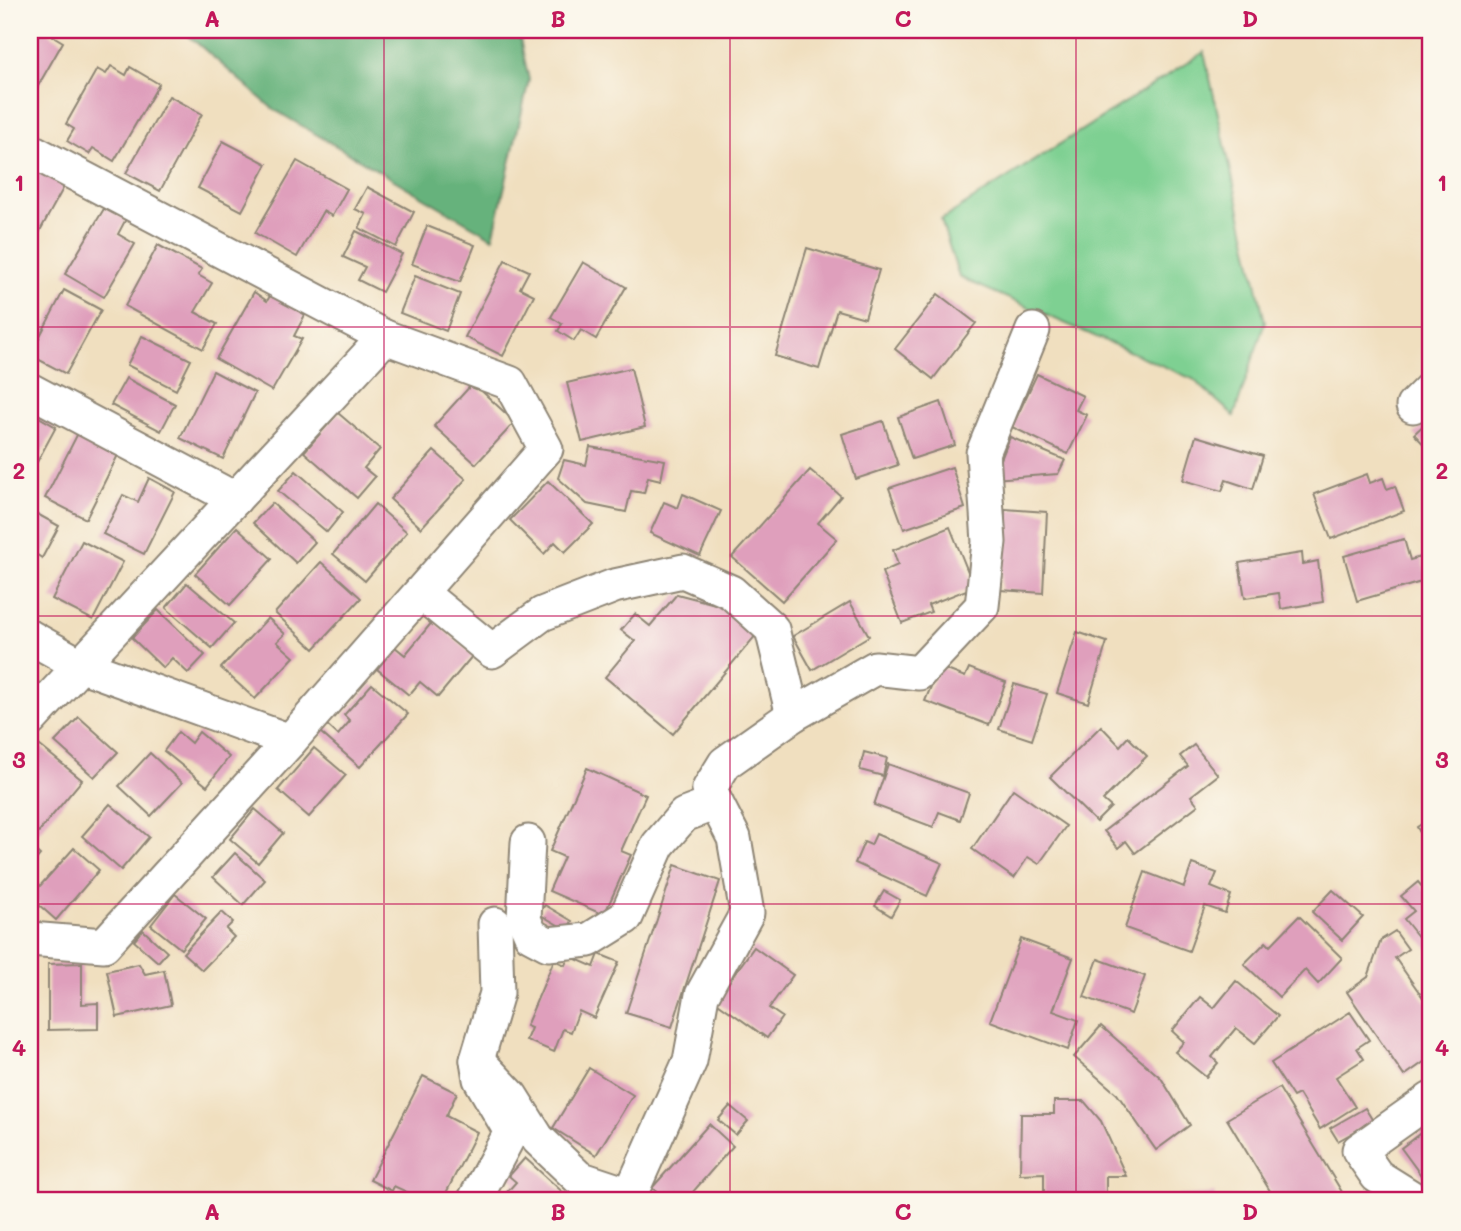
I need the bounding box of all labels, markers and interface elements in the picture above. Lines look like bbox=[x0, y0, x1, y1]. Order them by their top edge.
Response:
text: A bbox=[204, 3, 220, 33]
text: B bbox=[550, 3, 566, 33]
text: C bbox=[894, 3, 912, 33]
text: D bbox=[1242, 3, 1258, 33]
text: 1 bbox=[14, 167, 24, 197]
text: 1 bbox=[1437, 167, 1447, 197]
text: 2 bbox=[13, 455, 25, 485]
text: 2 bbox=[1436, 455, 1448, 485]
text: 3 bbox=[12, 744, 26, 774]
text: 3 bbox=[1435, 744, 1449, 774]
text: 4 bbox=[12, 1032, 26, 1062]
text: 4 bbox=[1435, 1032, 1449, 1062]
text: A bbox=[204, 1196, 220, 1226]
text: B bbox=[550, 1196, 566, 1226]
text: C bbox=[894, 1196, 912, 1226]
text: D bbox=[1242, 1196, 1258, 1226]

